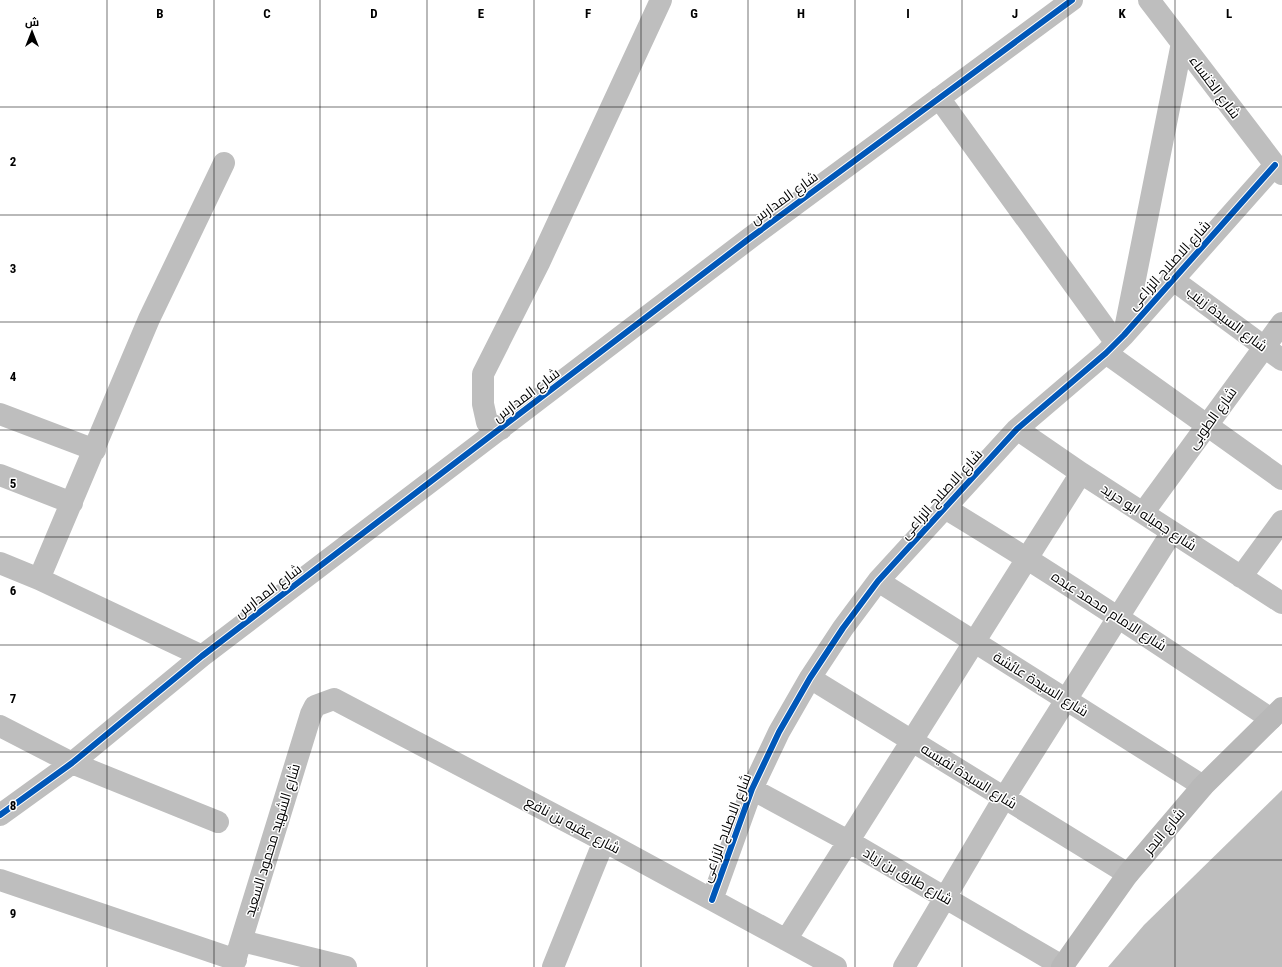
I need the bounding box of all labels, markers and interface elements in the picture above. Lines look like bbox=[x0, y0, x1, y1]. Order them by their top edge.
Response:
text: B bbox=[156, 6, 164, 21]
text: C bbox=[263, 6, 271, 21]
text: D bbox=[370, 6, 378, 21]
text: E bbox=[478, 6, 485, 21]
text: F bbox=[585, 6, 591, 21]
text: G bbox=[690, 6, 698, 21]
text: H bbox=[797, 6, 805, 21]
text: I bbox=[906, 6, 910, 21]
text: J bbox=[1012, 6, 1018, 21]
text: K bbox=[1118, 6, 1126, 21]
text: L bbox=[1226, 6, 1232, 21]
north arrow bbox=[12, 12, 52, 52]
text: ش bbox=[25, 16, 39, 29]
street label: شارع الخنساء bbox=[1185, 53, 1244, 122]
text: 2 bbox=[10, 154, 17, 169]
street label: شارع المدارس bbox=[747, 168, 821, 229]
street label: شارع الاصلاح الزراعى bbox=[1124, 217, 1214, 314]
text: 3 bbox=[10, 261, 16, 276]
street label: شارع السيدة زينب bbox=[1183, 283, 1271, 355]
street label: شارع المدارس bbox=[490, 365, 563, 426]
text: 4 bbox=[10, 369, 17, 384]
street label: شارع الطوبى bbox=[1184, 384, 1241, 453]
street label: شارع الاصلاح الزراعى bbox=[896, 446, 986, 543]
text: 5 bbox=[10, 476, 17, 491]
street label: شارع جميله ابو حريد bbox=[1098, 480, 1200, 555]
street label: شارع المدارس bbox=[232, 561, 305, 622]
street label: شارع الامام محمد عبده bbox=[1047, 568, 1169, 656]
text: 6 bbox=[10, 583, 17, 598]
street label: شارع السيدة عائشة bbox=[990, 648, 1092, 721]
text: 7 bbox=[10, 691, 17, 706]
street label: شارع السيدة نفيسه bbox=[918, 740, 1020, 813]
street label: شارع الشهيد محمود السعيد bbox=[241, 762, 304, 919]
street label: شارع الاصلاح الزراعى bbox=[698, 771, 755, 885]
street label: شارع عقبه بن نافع bbox=[522, 793, 623, 858]
text: 8 bbox=[10, 798, 16, 813]
street label: شارع البحر bbox=[1140, 805, 1188, 859]
street label: شارع طارق بن زياد bbox=[860, 844, 955, 909]
text: 9 bbox=[10, 906, 16, 921]

